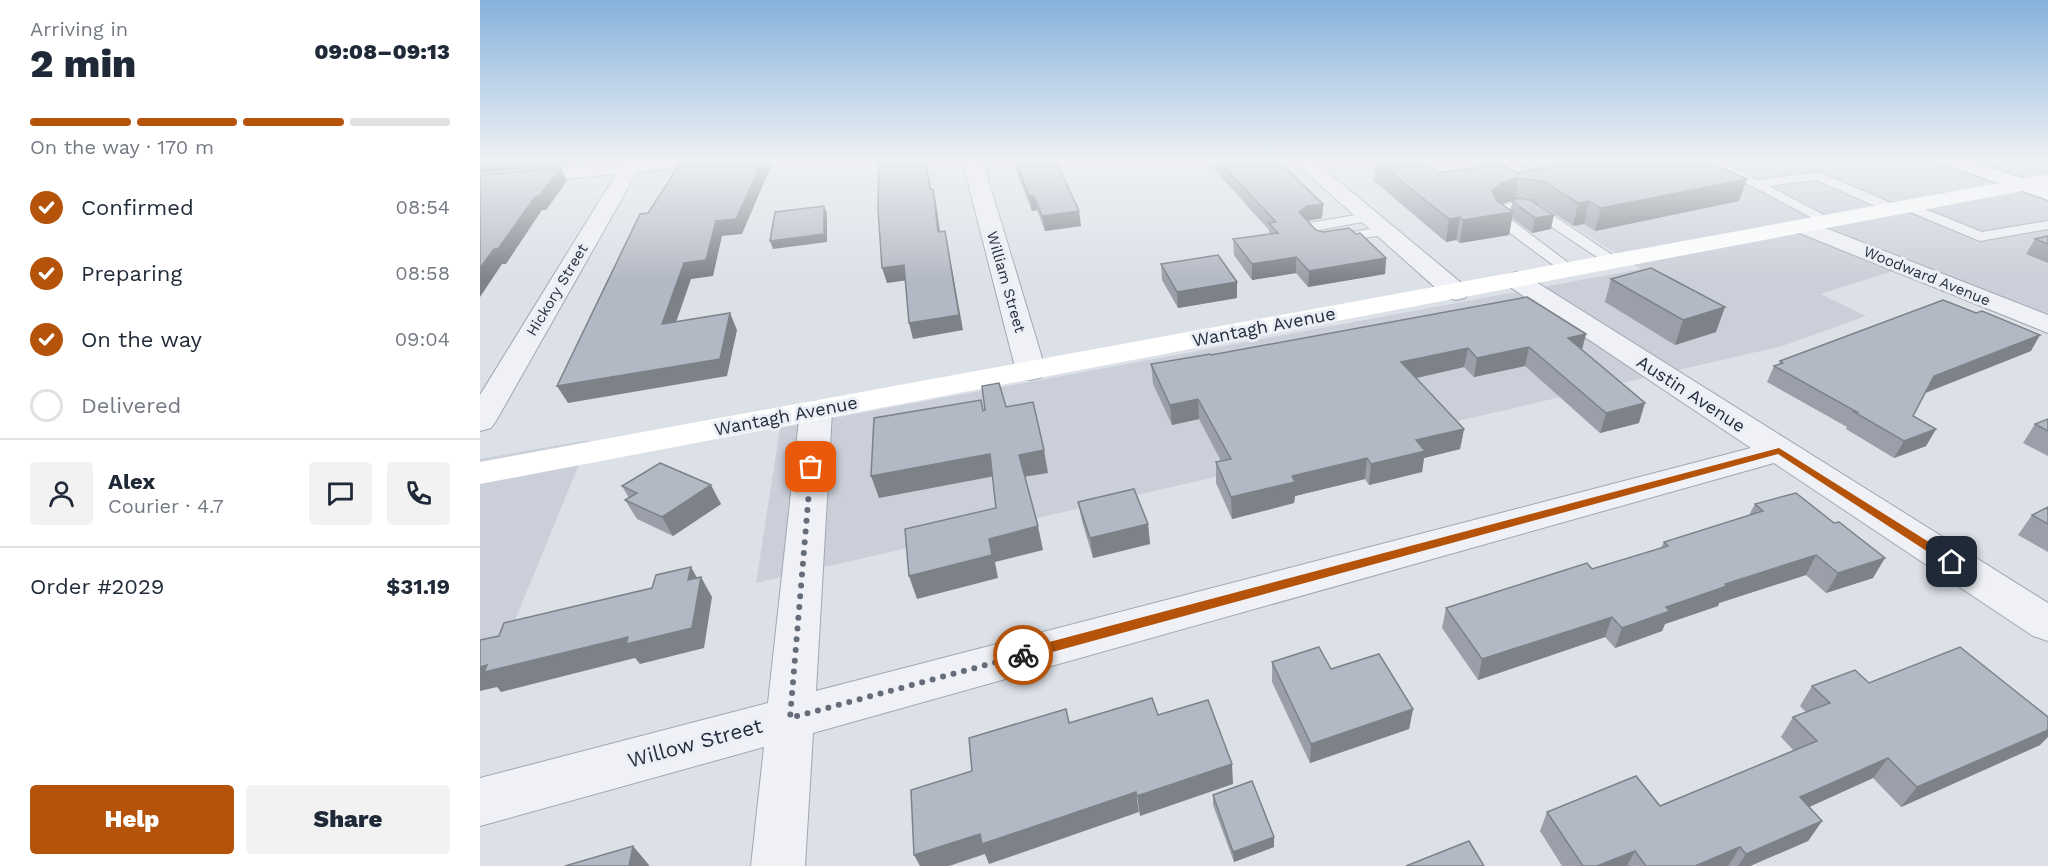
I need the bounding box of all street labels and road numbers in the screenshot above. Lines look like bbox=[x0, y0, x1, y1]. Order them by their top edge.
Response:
street label: William Street bbox=[983, 229, 1029, 335]
street label: Hickory Street bbox=[522, 240, 592, 339]
street label: Woodward Avenue bbox=[1861, 242, 1993, 310]
street label: Wantagh Avenue bbox=[1191, 302, 1337, 351]
street label: Austin Avenue bbox=[1633, 351, 1749, 436]
street label: Wantagh Avenue bbox=[713, 391, 859, 440]
street label: Willow Street bbox=[625, 712, 765, 772]

